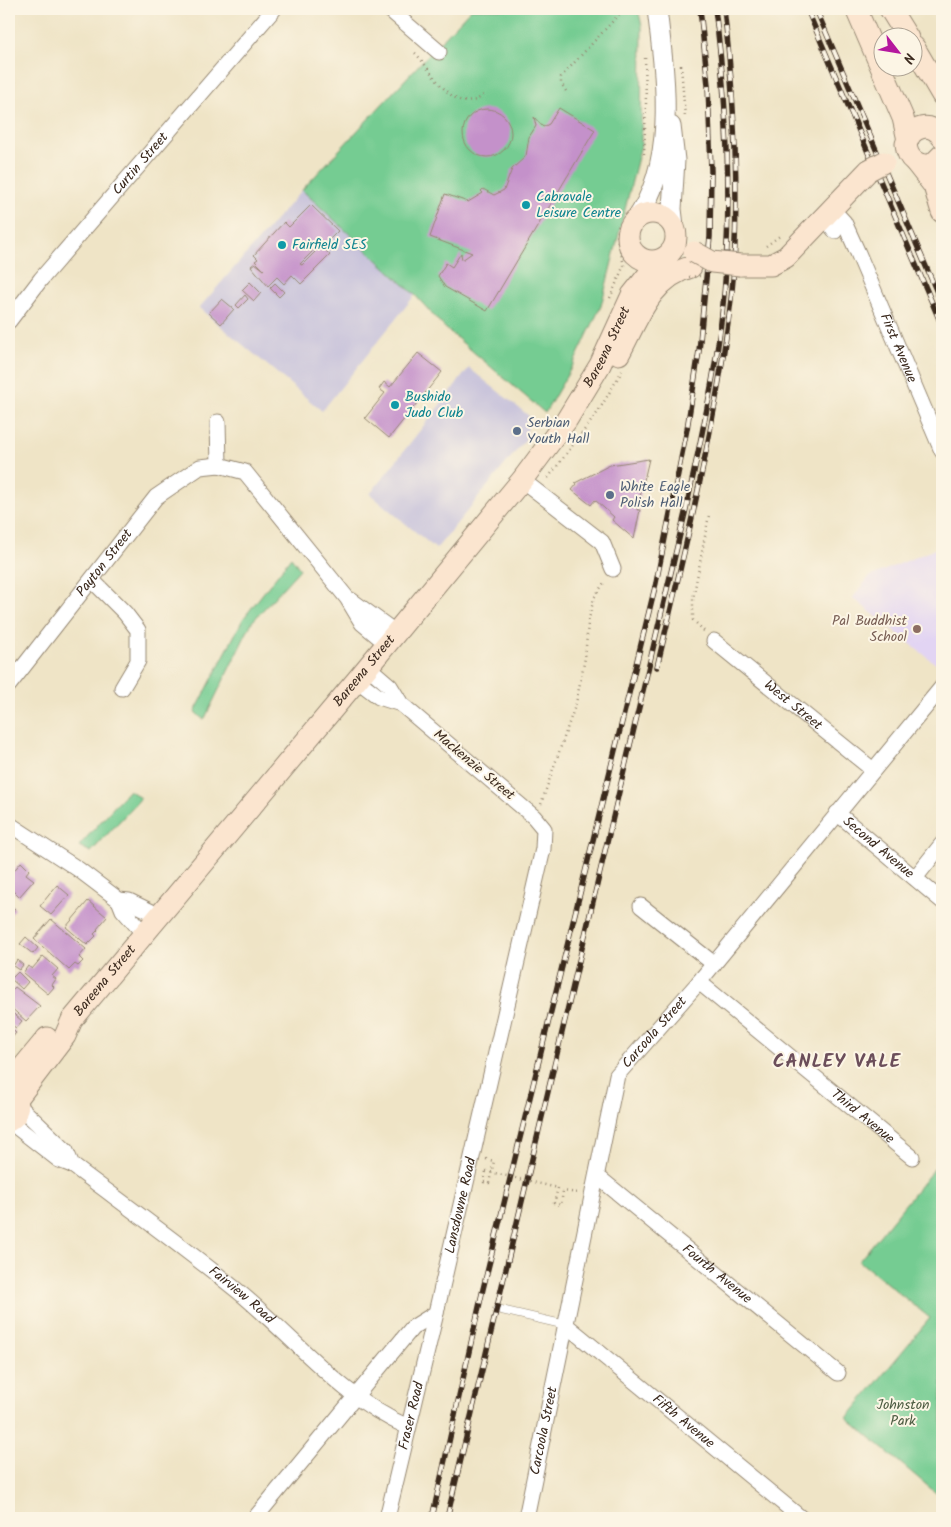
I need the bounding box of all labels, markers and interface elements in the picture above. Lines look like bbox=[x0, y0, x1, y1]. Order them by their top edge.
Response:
north arrow bbox=[874, 28, 924, 78]
text: N bbox=[896, 49, 920, 68]
street label: Curtin Street bbox=[107, 127, 174, 200]
place label: Cabravale Leisure Centre bbox=[536, 186, 622, 224]
marker: Cabravale Leisure Centre bbox=[520, 199, 532, 211]
place label: Fairfield SES bbox=[292, 234, 367, 256]
marker: Fairfield SES bbox=[276, 239, 288, 251]
street label: Bareena Street bbox=[578, 302, 637, 392]
street label: First Avenue bbox=[874, 310, 923, 387]
place label: Bushido Judo Club bbox=[405, 386, 464, 424]
marker: Bushido Judo Club bbox=[389, 399, 401, 411]
place label: Serbian Youth Hall bbox=[527, 412, 590, 450]
marker: Serbian Youth Hall bbox=[511, 425, 523, 437]
place label: White Eagle Polish Hall bbox=[620, 476, 691, 514]
marker: White Eagle Polish Hall bbox=[604, 489, 616, 501]
street label: Payton Street bbox=[71, 524, 138, 602]
place label: Pal Buddhist School bbox=[832, 610, 908, 648]
marker: Pal Buddhist School bbox=[911, 623, 923, 635]
street label: Bareena Street bbox=[328, 630, 401, 712]
street label: West Street bbox=[759, 675, 828, 736]
street label: Mackenzie Street bbox=[428, 724, 520, 806]
street label: Second Avenue bbox=[838, 811, 920, 885]
street label: Bareena Street bbox=[68, 939, 142, 1021]
street label: Carcoola Street bbox=[617, 991, 693, 1073]
district label: CANLEY VALE bbox=[773, 1047, 902, 1077]
street label: Third Avenue bbox=[826, 1084, 900, 1150]
street label: Lansdowne Road bbox=[439, 1154, 483, 1256]
street label: Fourth Avenue bbox=[677, 1239, 757, 1310]
street label: Fairview Road bbox=[204, 1261, 280, 1330]
street label: Fraser Road bbox=[393, 1379, 430, 1452]
street label: Carcoola Street bbox=[524, 1384, 564, 1477]
street label: Fifth Avenue bbox=[647, 1389, 720, 1454]
park label: Johnston Park bbox=[876, 1394, 930, 1432]

